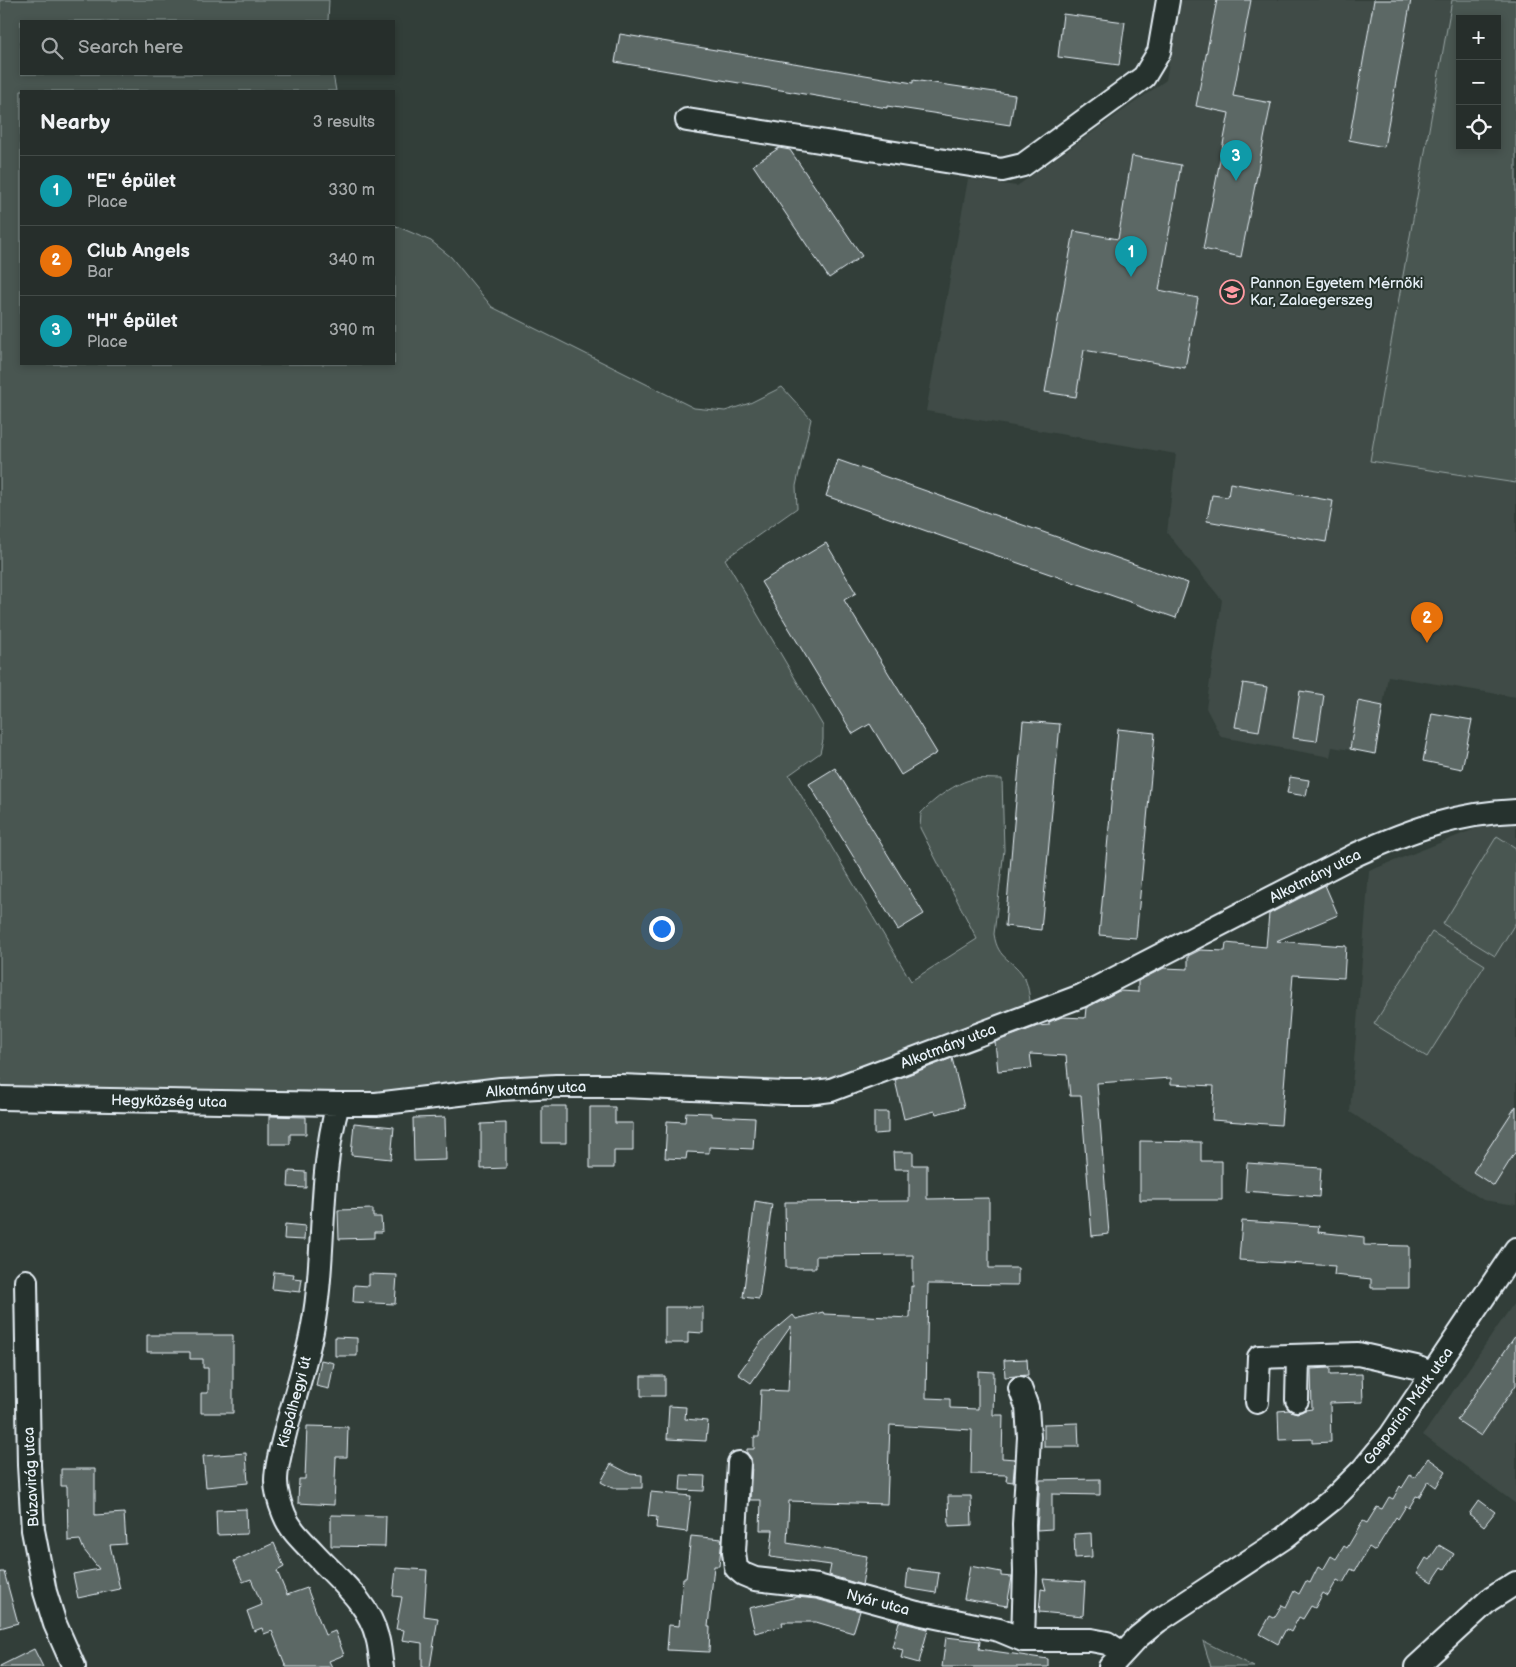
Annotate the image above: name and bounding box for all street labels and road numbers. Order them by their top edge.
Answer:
street label: Alkotmány utca [1266,845,1364,908]
street label: Alkotmány utca [898,1020,999,1073]
street label: Alkotmány utca [485,1077,587,1102]
street label: Hegyközség utca [111,1091,227,1112]
street label: Gasparich Márk utca [1359,1344,1457,1469]
street label: Kispálhegyi út [273,1354,316,1450]
street label: Búzavirág utca [19,1427,44,1527]
street label: Nyár utca [844,1585,912,1620]

